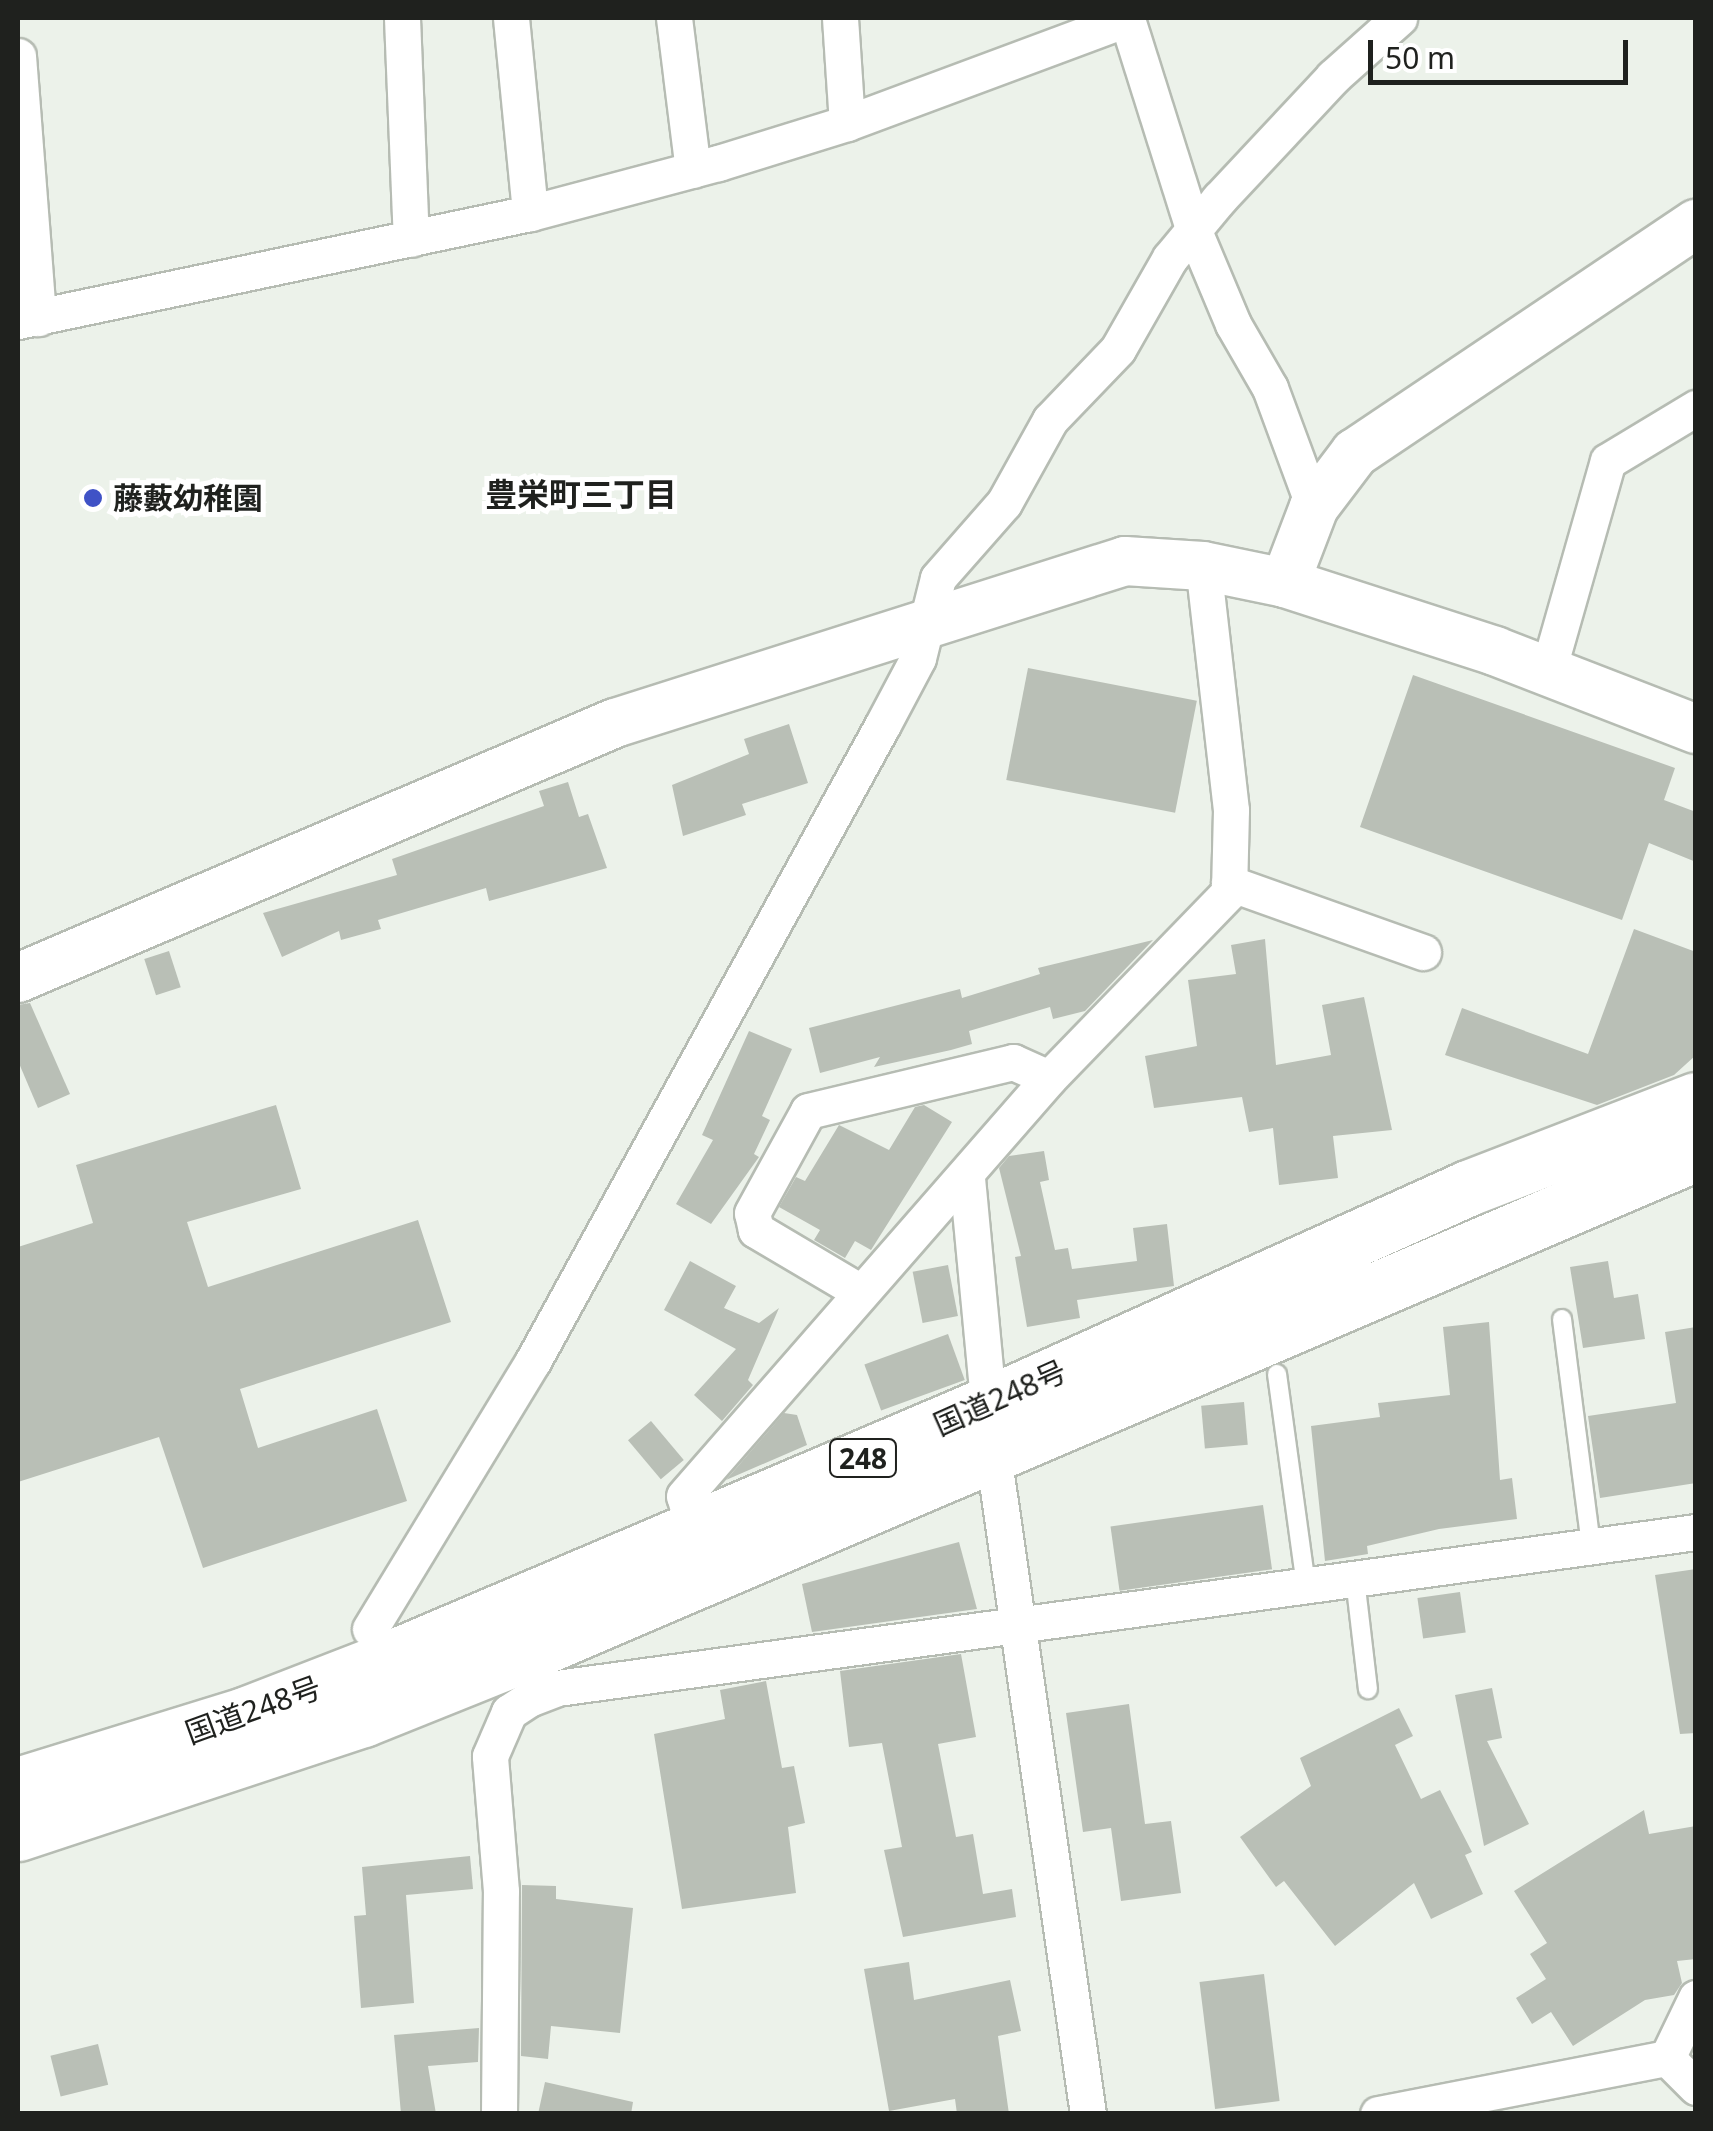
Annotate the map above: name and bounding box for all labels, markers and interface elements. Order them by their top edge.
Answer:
scale bar [1373,20,1633,82]
text: 50 m [1385,37,1455,78]
district label: 豊栄町三丁目 [485,475,677,513]
place label: 藤藪幼稚園 [113,480,263,516]
marker: 藤藪幼稚園 [82,487,104,509]
street label: 国道248号 [928,1353,1072,1443]
road number: 248 [828,1435,898,1481]
street label: 国道248号 [180,1669,326,1751]

